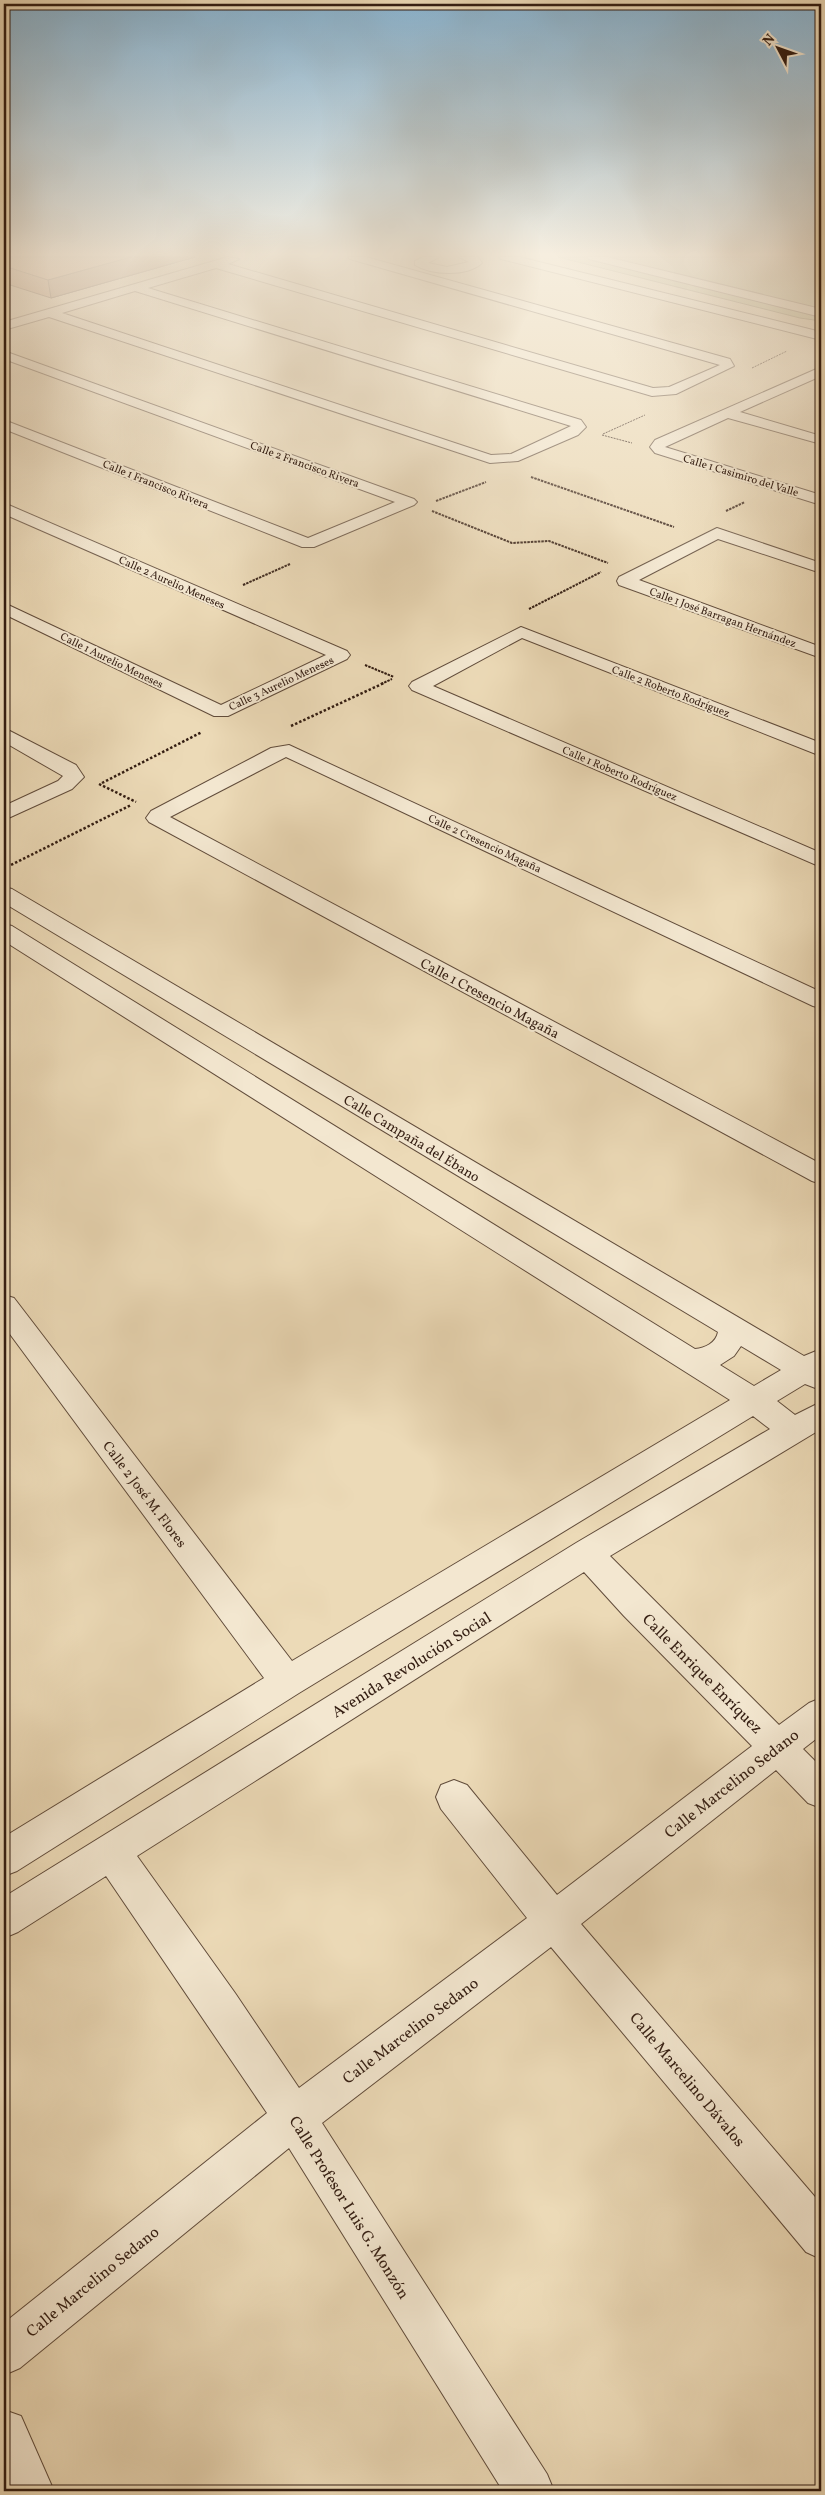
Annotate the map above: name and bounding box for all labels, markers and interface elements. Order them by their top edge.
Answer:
north arrow [752,22,802,72]
text: N [759,30,780,51]
street label: Calle 2 Francisco Rivera [248,439,362,492]
street label: Calle 1 Casimiro del Valle [681,452,800,501]
street label: Calle 1 Francisco Rivera [100,457,211,514]
street label: Calle 2 Aurelio Meneses [116,553,227,614]
street label: Calle 1 José Barragan Hernández [647,585,798,652]
street label: Calle 1 Aurelio Meneses [57,630,166,693]
street label: Calle 3 Aurelio Meneses [227,653,337,715]
street label: Calle 2 Roberto Rodríguez [609,663,732,722]
street label: Calle 1 Roberto Rodríguez [560,743,680,806]
street label: Calle 2 Cresencio Magaña [425,811,544,877]
street label: Calle 1 Cresencio Magaña [416,955,562,1044]
street label: Calle Campaña del Ébano [340,1091,483,1188]
street label: Calle 2 José M. Flores [97,1438,190,1552]
street label: Avenida Revolución Social [328,1607,496,1724]
street label: Calle Enrique Enríquez [637,1609,767,1739]
street label: Calle Marcelino Sedano [660,1725,804,1844]
street label: Calle Marcelino Sedano [339,1973,484,2090]
street label: Calle Marcelino Dávalos [624,2008,750,2152]
street label: Calle Profesor Luis G. Monzón [283,2112,414,2304]
street label: Calle Marcelino Sedano [22,2222,164,2343]

